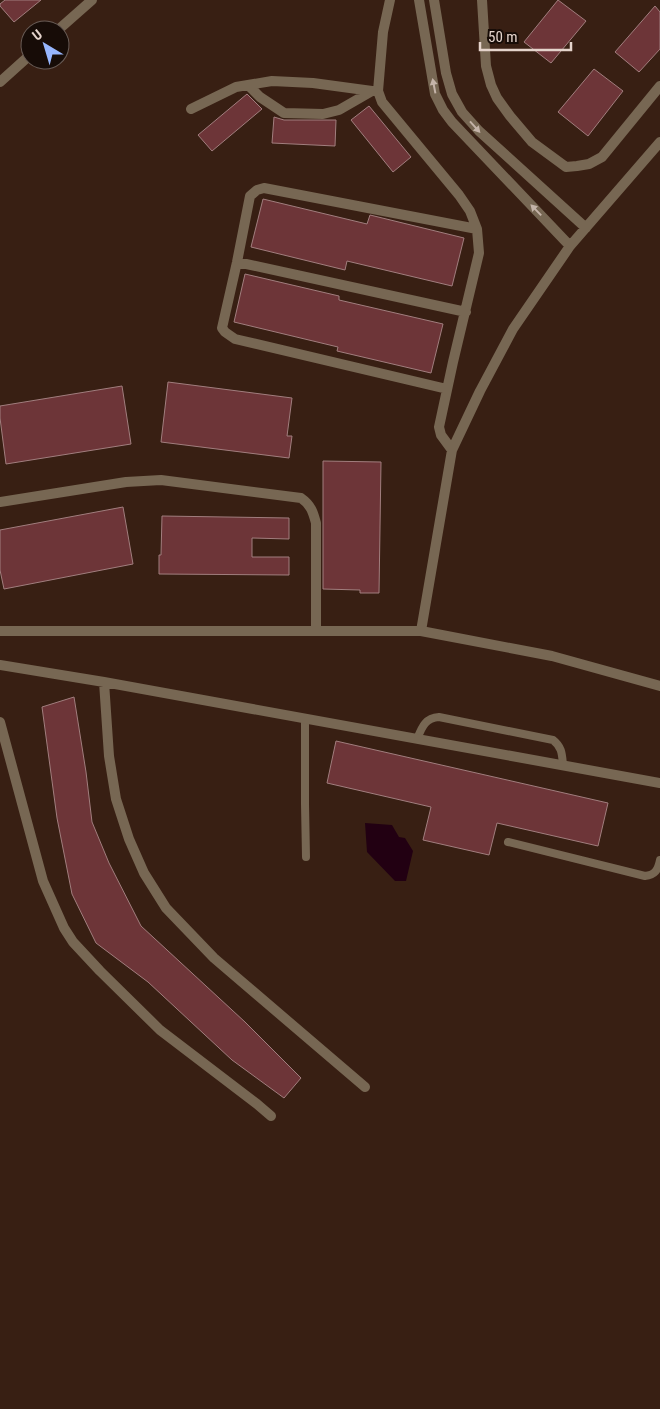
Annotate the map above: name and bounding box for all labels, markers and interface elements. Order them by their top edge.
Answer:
north arrow [20,20,70,70]
scale bar [480,20,571,52]
text: U [29,26,45,44]
text: 50 m [488,28,518,46]
one-way arrow [430,78,438,94]
one-way arrow [469,120,481,132]
one-way arrow [530,205,542,217]

